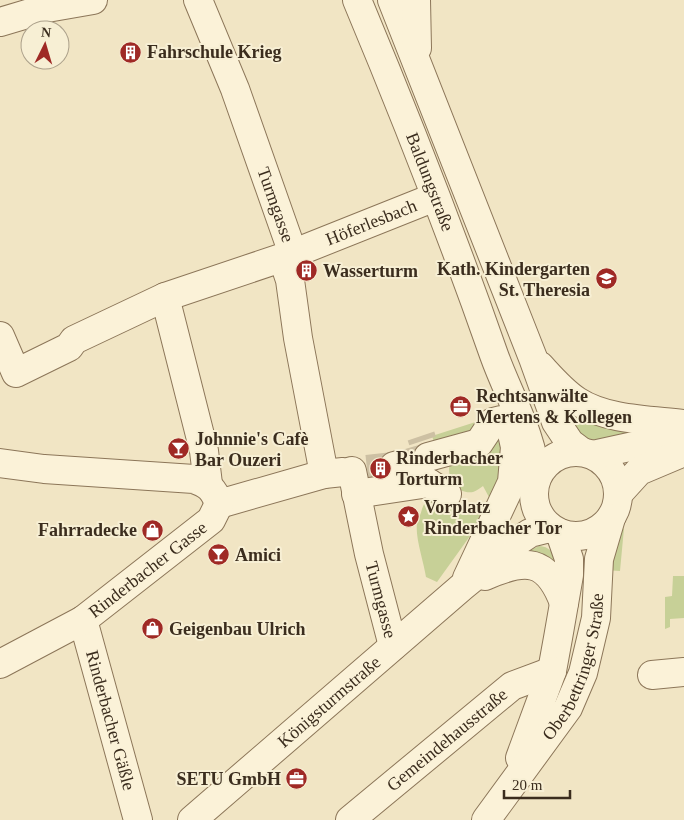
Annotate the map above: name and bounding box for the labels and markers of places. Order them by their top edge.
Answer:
building icon: Fahrschule Krieg [119,40,143,64]
place label: Fahrschule Krieg [147,42,281,62]
building icon: Wasserturm [295,259,319,283]
place label: Kath. Kindergarten St. Theresia [437,259,590,300]
place label: Wasserturm [323,261,418,281]
school or university icon: Kath. Kindergarten St. Theresia [594,267,618,291]
place label: Rechtsanwälte Mertens & Kollegen [476,386,632,427]
office icon: Rechtsanwälte Mertens & Kollegen [448,394,472,418]
place label: Johnnie's Cafè Bar Ouzeri [195,429,309,470]
bar icon: Johnnie's Cafè Bar Ouzeri [167,437,191,461]
place label: Rinderbacher Torturm [396,448,503,489]
building icon: Rinderbacher Torturm [368,456,392,480]
place label: Vorplatz Rinderbacher Tor [424,497,562,538]
place icon: Vorplatz Rinderbacher Tor [396,505,420,529]
shop icon: Fahrradecke [141,518,165,542]
place label: Fahrradecke [38,520,137,540]
bar icon: Amici [207,543,231,567]
place label: Amici [235,545,281,565]
shop icon: Geigenbau Ulrich [141,617,165,641]
place label: Geigenbau Ulrich [169,619,306,639]
office icon: SETU GmbH [285,767,309,791]
place label: SETU GmbH [176,769,281,789]

